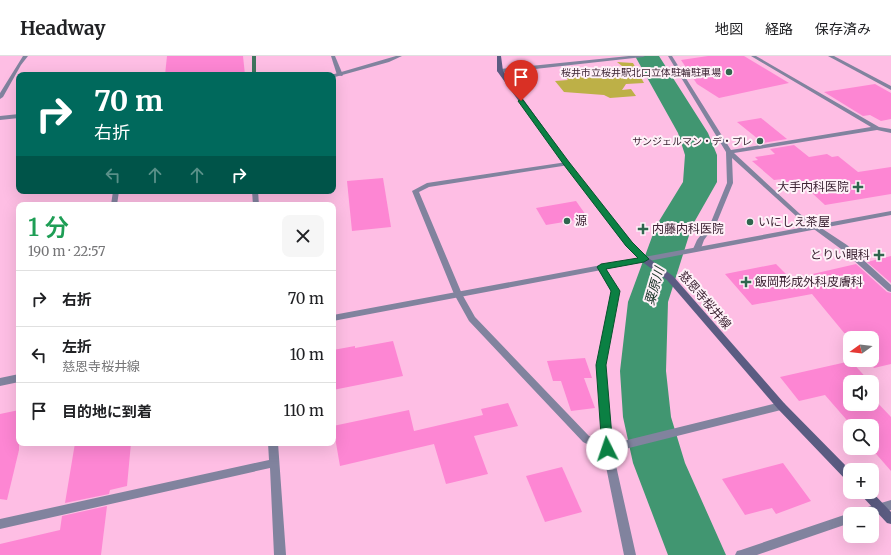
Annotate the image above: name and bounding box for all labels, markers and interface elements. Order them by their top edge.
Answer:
text: Headway [20,16,106,40]
text: 地図 [715,20,743,38]
text: 経路 [765,20,793,38]
text: 保存済み [815,20,871,38]
pin [504,60,538,101]
icon: arrive [510,66,532,88]
place label: 桜井市立桜井駅北口立体駐輪駐車場 [561,66,721,79]
marker: 桜井市立桜井駅北口立体駐輪駐車場 [724,67,734,77]
text: 70 m [94,83,163,119]
icon: right [28,88,80,140]
text: 右折 [94,121,130,144]
place label: サンジェルマン・デ・プレ [632,135,752,148]
marker: サンジェルマン・デ・プレ [755,136,765,146]
icon: left [102,164,124,186]
icon: ahead [144,164,166,186]
icon: ahead [186,164,208,186]
icon: right [228,164,250,186]
place label: 大手内科医院 [777,179,849,194]
marker: 大手内科医院 [852,181,864,193]
text: 1 分 [28,212,69,243]
place label: 源 [575,213,587,228]
place label: いにしえ茶屋 [758,214,830,229]
button: close [282,215,324,257]
marker: 源 [562,216,572,226]
marker: いにしえ茶屋 [745,217,755,227]
place label: 内藤内科医院 [652,221,724,236]
marker: 内藤内科医院 [637,223,649,235]
text: 190 m · 22:57 [28,243,105,260]
place label: とりい眼科 [810,247,870,262]
marker: とりい眼科 [873,249,885,261]
water label: 粟原川 [641,263,669,307]
street label: 慈恩寺桜井線 [676,268,735,332]
place label: 飯岡形成外科皮膚科 [755,274,863,289]
marker: 飯岡形成外科皮膚科 [740,276,752,288]
icon: right [28,288,50,310]
text: 70 m [288,289,324,308]
text: 右折 [62,290,92,309]
north arrow [843,331,879,367]
map controls [843,331,879,543]
text: 左折 [62,337,92,356]
icon: left [28,344,50,366]
text: 10 m [290,345,324,364]
text: 慈恩寺桜井線 [62,358,140,375]
button: sound [843,375,879,411]
icon: arrive [28,400,50,422]
text: 110 m [283,401,324,420]
text: 目的地に到着 [62,402,152,421]
button: search [843,419,879,455]
position arrow [586,428,628,470]
button: + [843,463,879,499]
button: − [843,507,879,543]

